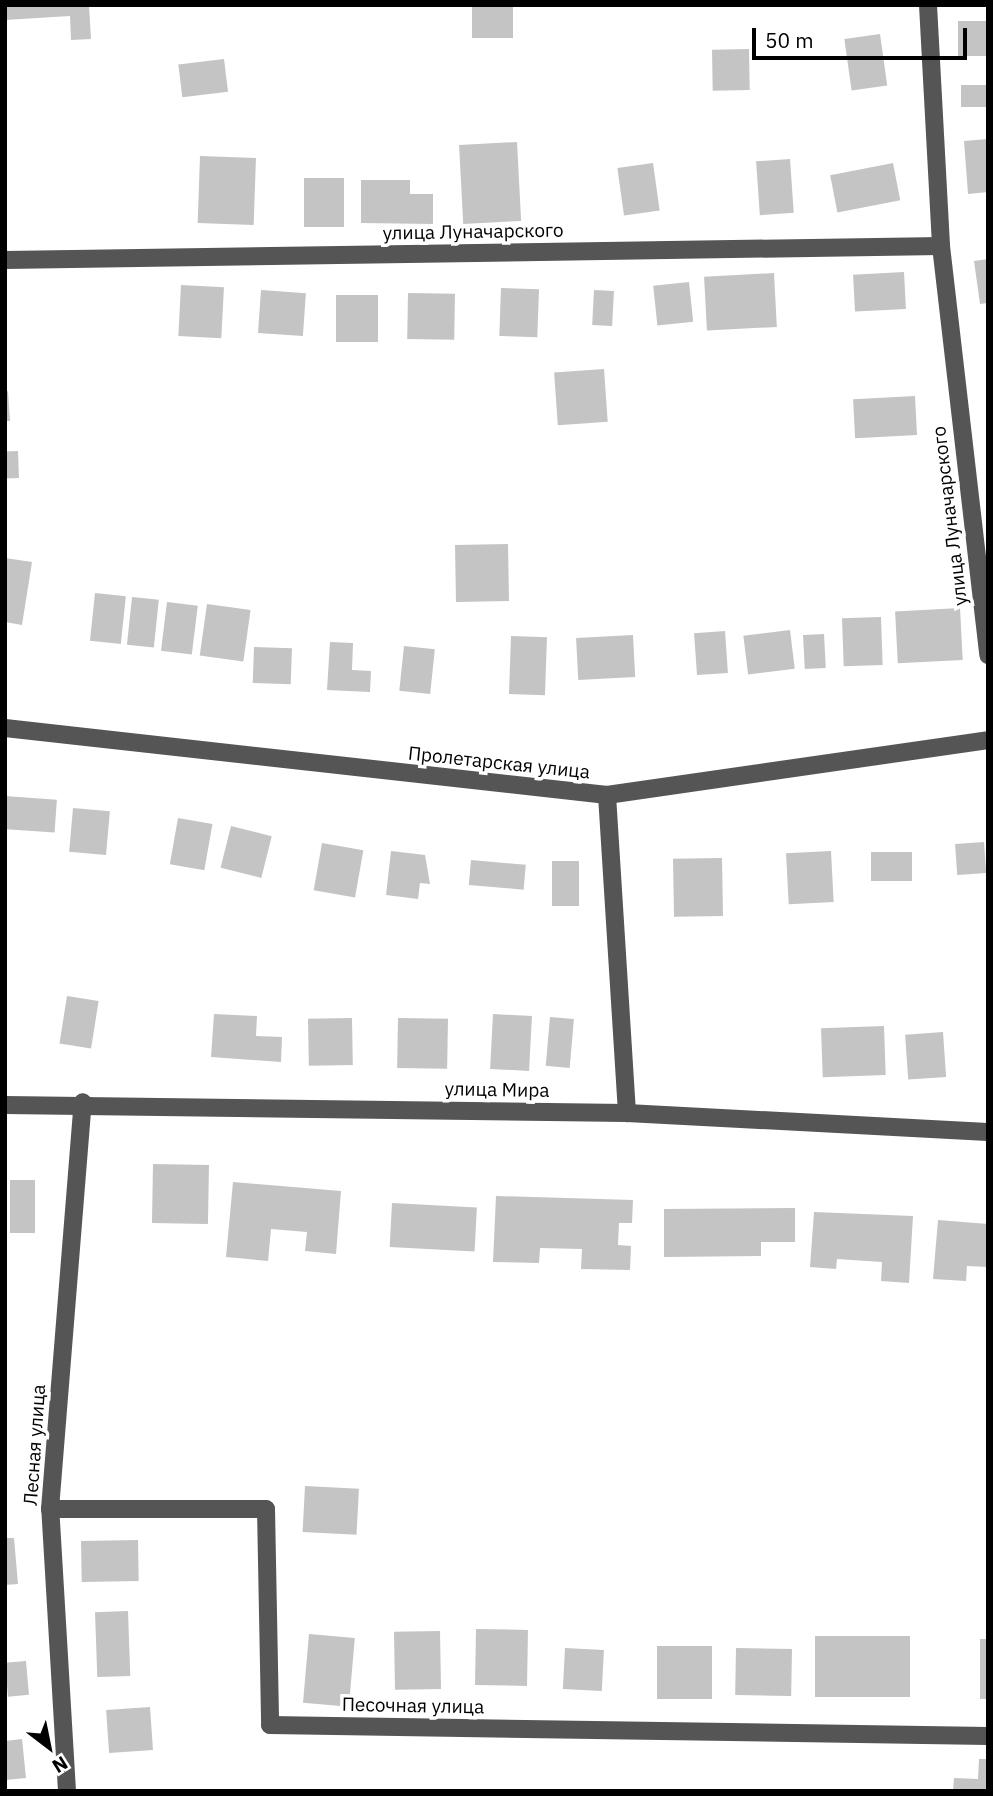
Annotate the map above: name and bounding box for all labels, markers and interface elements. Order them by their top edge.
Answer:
scale bar [755,14,970,58]
text: 50 m [765,26,814,54]
street label: улица Луначарского [382,219,564,245]
street label: улица Луначарского [928,425,972,607]
street label: Пролетарская улица [407,742,591,784]
street label: улица Мира [444,1078,550,1102]
street label: Лесная улица [19,1384,51,1506]
street label: Песочная улица [342,1693,484,1719]
north arrow [14,1712,84,1782]
text: N [48,1751,72,1779]

